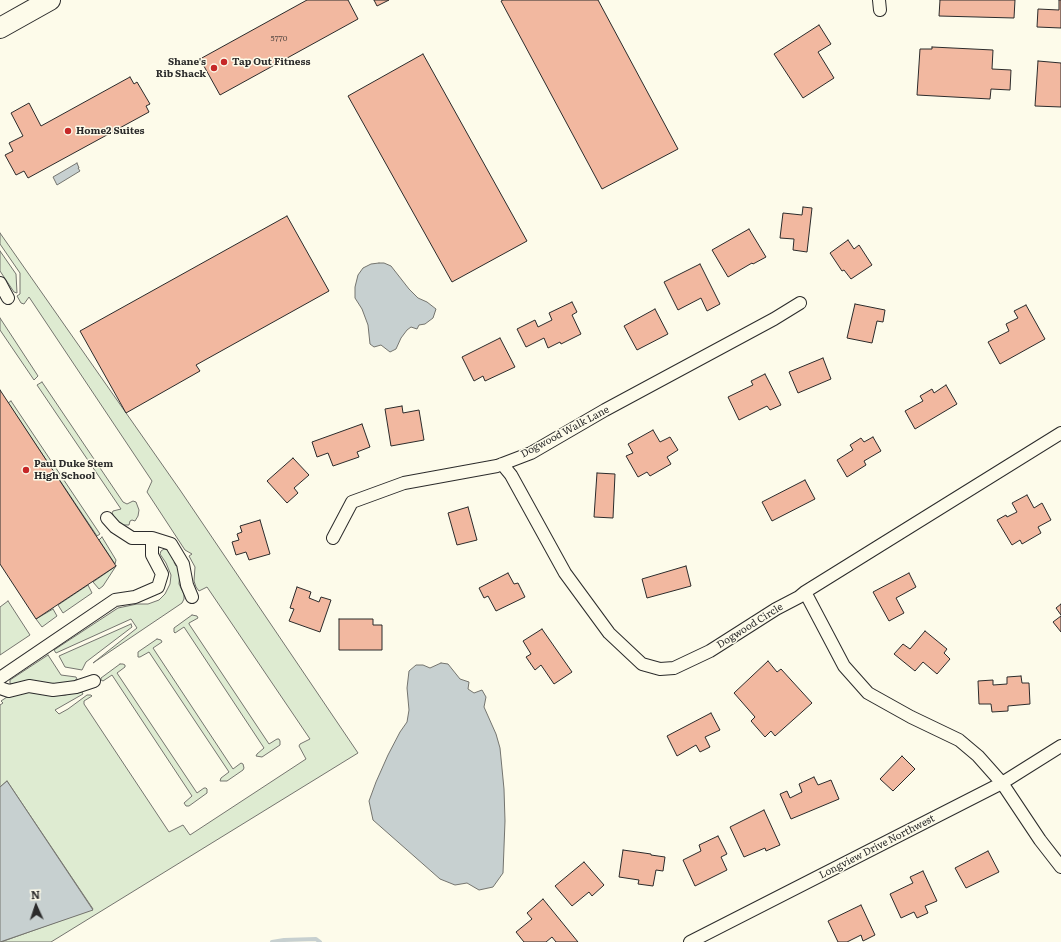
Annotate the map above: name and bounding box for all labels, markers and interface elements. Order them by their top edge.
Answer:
house number: 5770 [271,34,287,44]
place label: Shane's Rib Shack [156,56,206,80]
place label: Tap Out Fitness [232,56,310,68]
marker: Tap Out Fitness [219,57,229,67]
marker: Shane's Rib Shack [209,63,219,73]
place label: Home2 Suites [76,125,145,137]
marker: Home2 Suites [63,126,73,136]
street label: Dogwood Walk Lane [519,404,611,460]
place label: Paul Duke Stem High School [34,458,113,482]
marker: Paul Duke Stem High School [21,465,31,475]
street label: Dogwood Circle [715,601,785,651]
street label: Longview Drive Northwest [817,813,937,881]
north arrow [16,886,56,926]
text: N [30,886,40,902]

